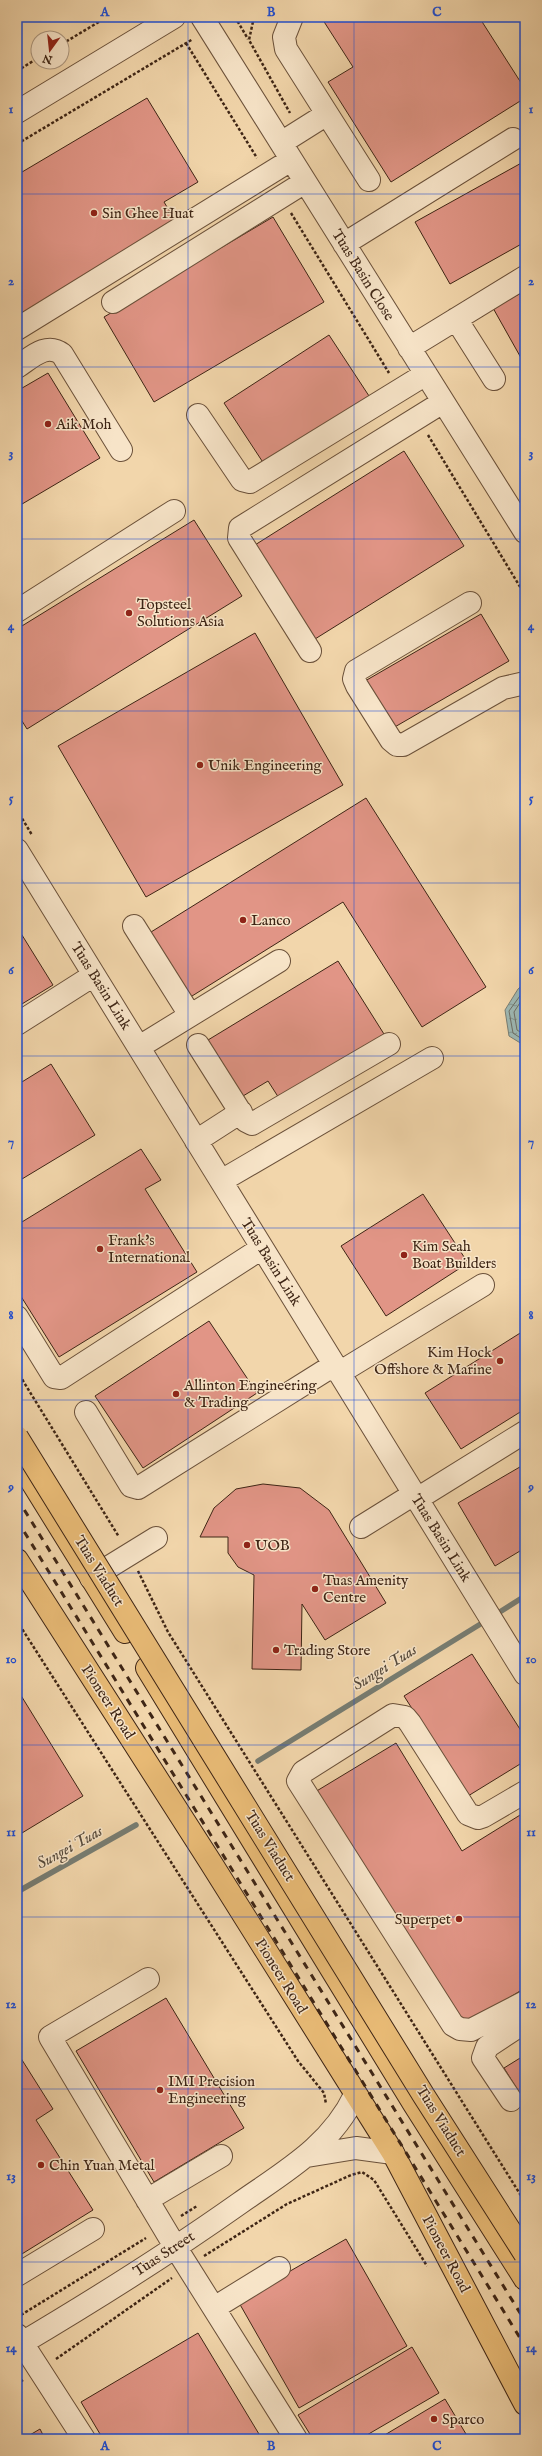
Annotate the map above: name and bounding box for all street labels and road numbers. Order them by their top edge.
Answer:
street label: Tuas Basin Close [327,226,399,324]
street label: Tuas Basin Link [66,939,136,1034]
street label: Tuas Basin Link [236,1215,306,1310]
street label: Tuas Basin Link [406,1491,476,1586]
street label: Tuas Viaduct [70,1532,128,1610]
street label: Pioneer Road [77,1661,140,1744]
street label: Tuas Viaduct [241,1807,299,1885]
street label: Pioneer Road [250,1935,312,2018]
street label: Tuas Viaduct [412,2082,470,2160]
street label: Pioneer Road [418,2212,475,2297]
street label: Tuas Street [130,2227,198,2281]

